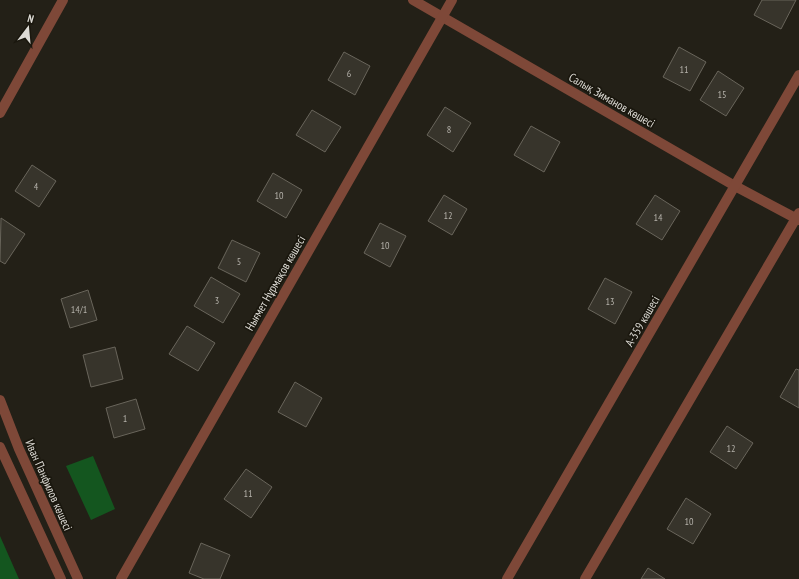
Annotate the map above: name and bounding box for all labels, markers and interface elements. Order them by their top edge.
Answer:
north arrow [8,8,48,48]
text: N [26,11,36,26]
house number: 11 [680,63,689,76]
house number: 6 [347,67,352,80]
street label: Салық Зиманов көшесі [566,69,658,131]
house number: 15 [718,88,727,101]
house number: 8 [447,123,451,136]
house number: 4 [34,180,39,193]
house number: 10 [275,189,284,202]
house number: 12 [444,209,453,222]
house number: 14 [654,211,663,224]
street label: Нығмет Нұрмақов көшесі [242,233,308,333]
house number: 10 [381,239,390,252]
house number: 5 [237,255,241,268]
street label: А-359 көшесі [621,293,663,349]
house number: 3 [215,294,219,307]
house number: 13 [606,295,615,308]
house number: 14/1 [71,303,87,316]
house number: 1 [123,412,127,425]
street label: Иван Панфилов көшесі [22,437,76,533]
house number: 12 [727,442,736,455]
house number: 11 [244,487,253,500]
house number: 10 [685,515,694,528]

